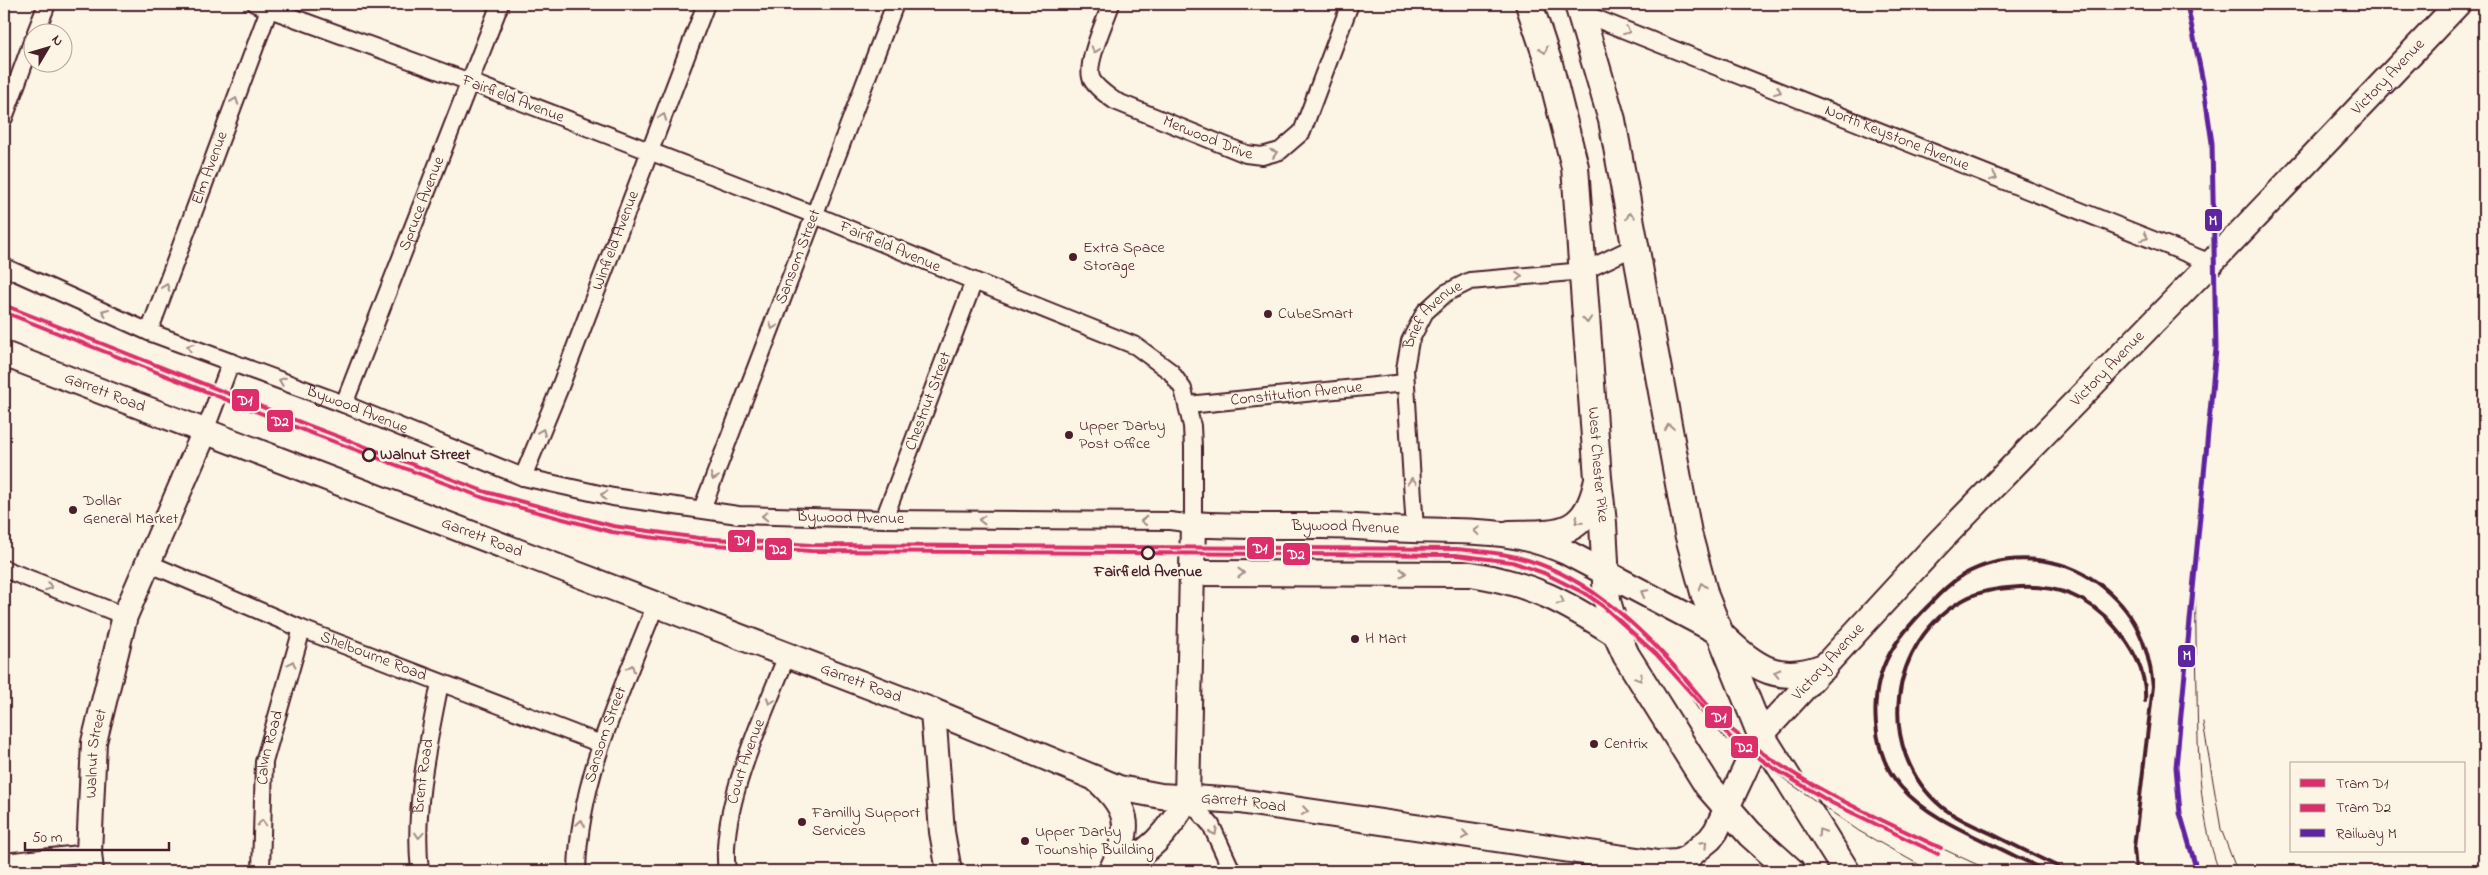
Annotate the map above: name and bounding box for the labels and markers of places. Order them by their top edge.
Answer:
place label: Extra Space Storage [1083,236,1166,278]
marker: Extra Space Storage [1067,251,1079,263]
place label: CubeSmart [1278,302,1354,326]
marker: CubeSmart [1262,308,1274,320]
place label: Upper Darby Post Office [1079,414,1165,456]
marker: Upper Darby Post Office [1063,429,1075,441]
place label: Walnut Street [380,443,471,467]
marker: Walnut Street [362,448,376,462]
place label: Dollar General Market [82,489,179,531]
marker: Dollar General Market [67,504,79,516]
marker: Fairfield Avenue [1141,546,1155,560]
place label: Fairfield Avenue [1093,560,1203,584]
place label: H Mart [1365,627,1408,651]
marker: H Mart [1349,633,1361,645]
place label: Centrix [1604,732,1648,756]
marker: Centrix [1588,738,1600,750]
place label: Familly Support Services [811,801,921,843]
marker: Familly Support Services [796,816,808,828]
place label: Upper Darby Township Building [1035,820,1154,862]
marker: Upper Darby Township Building [1019,835,1031,847]

